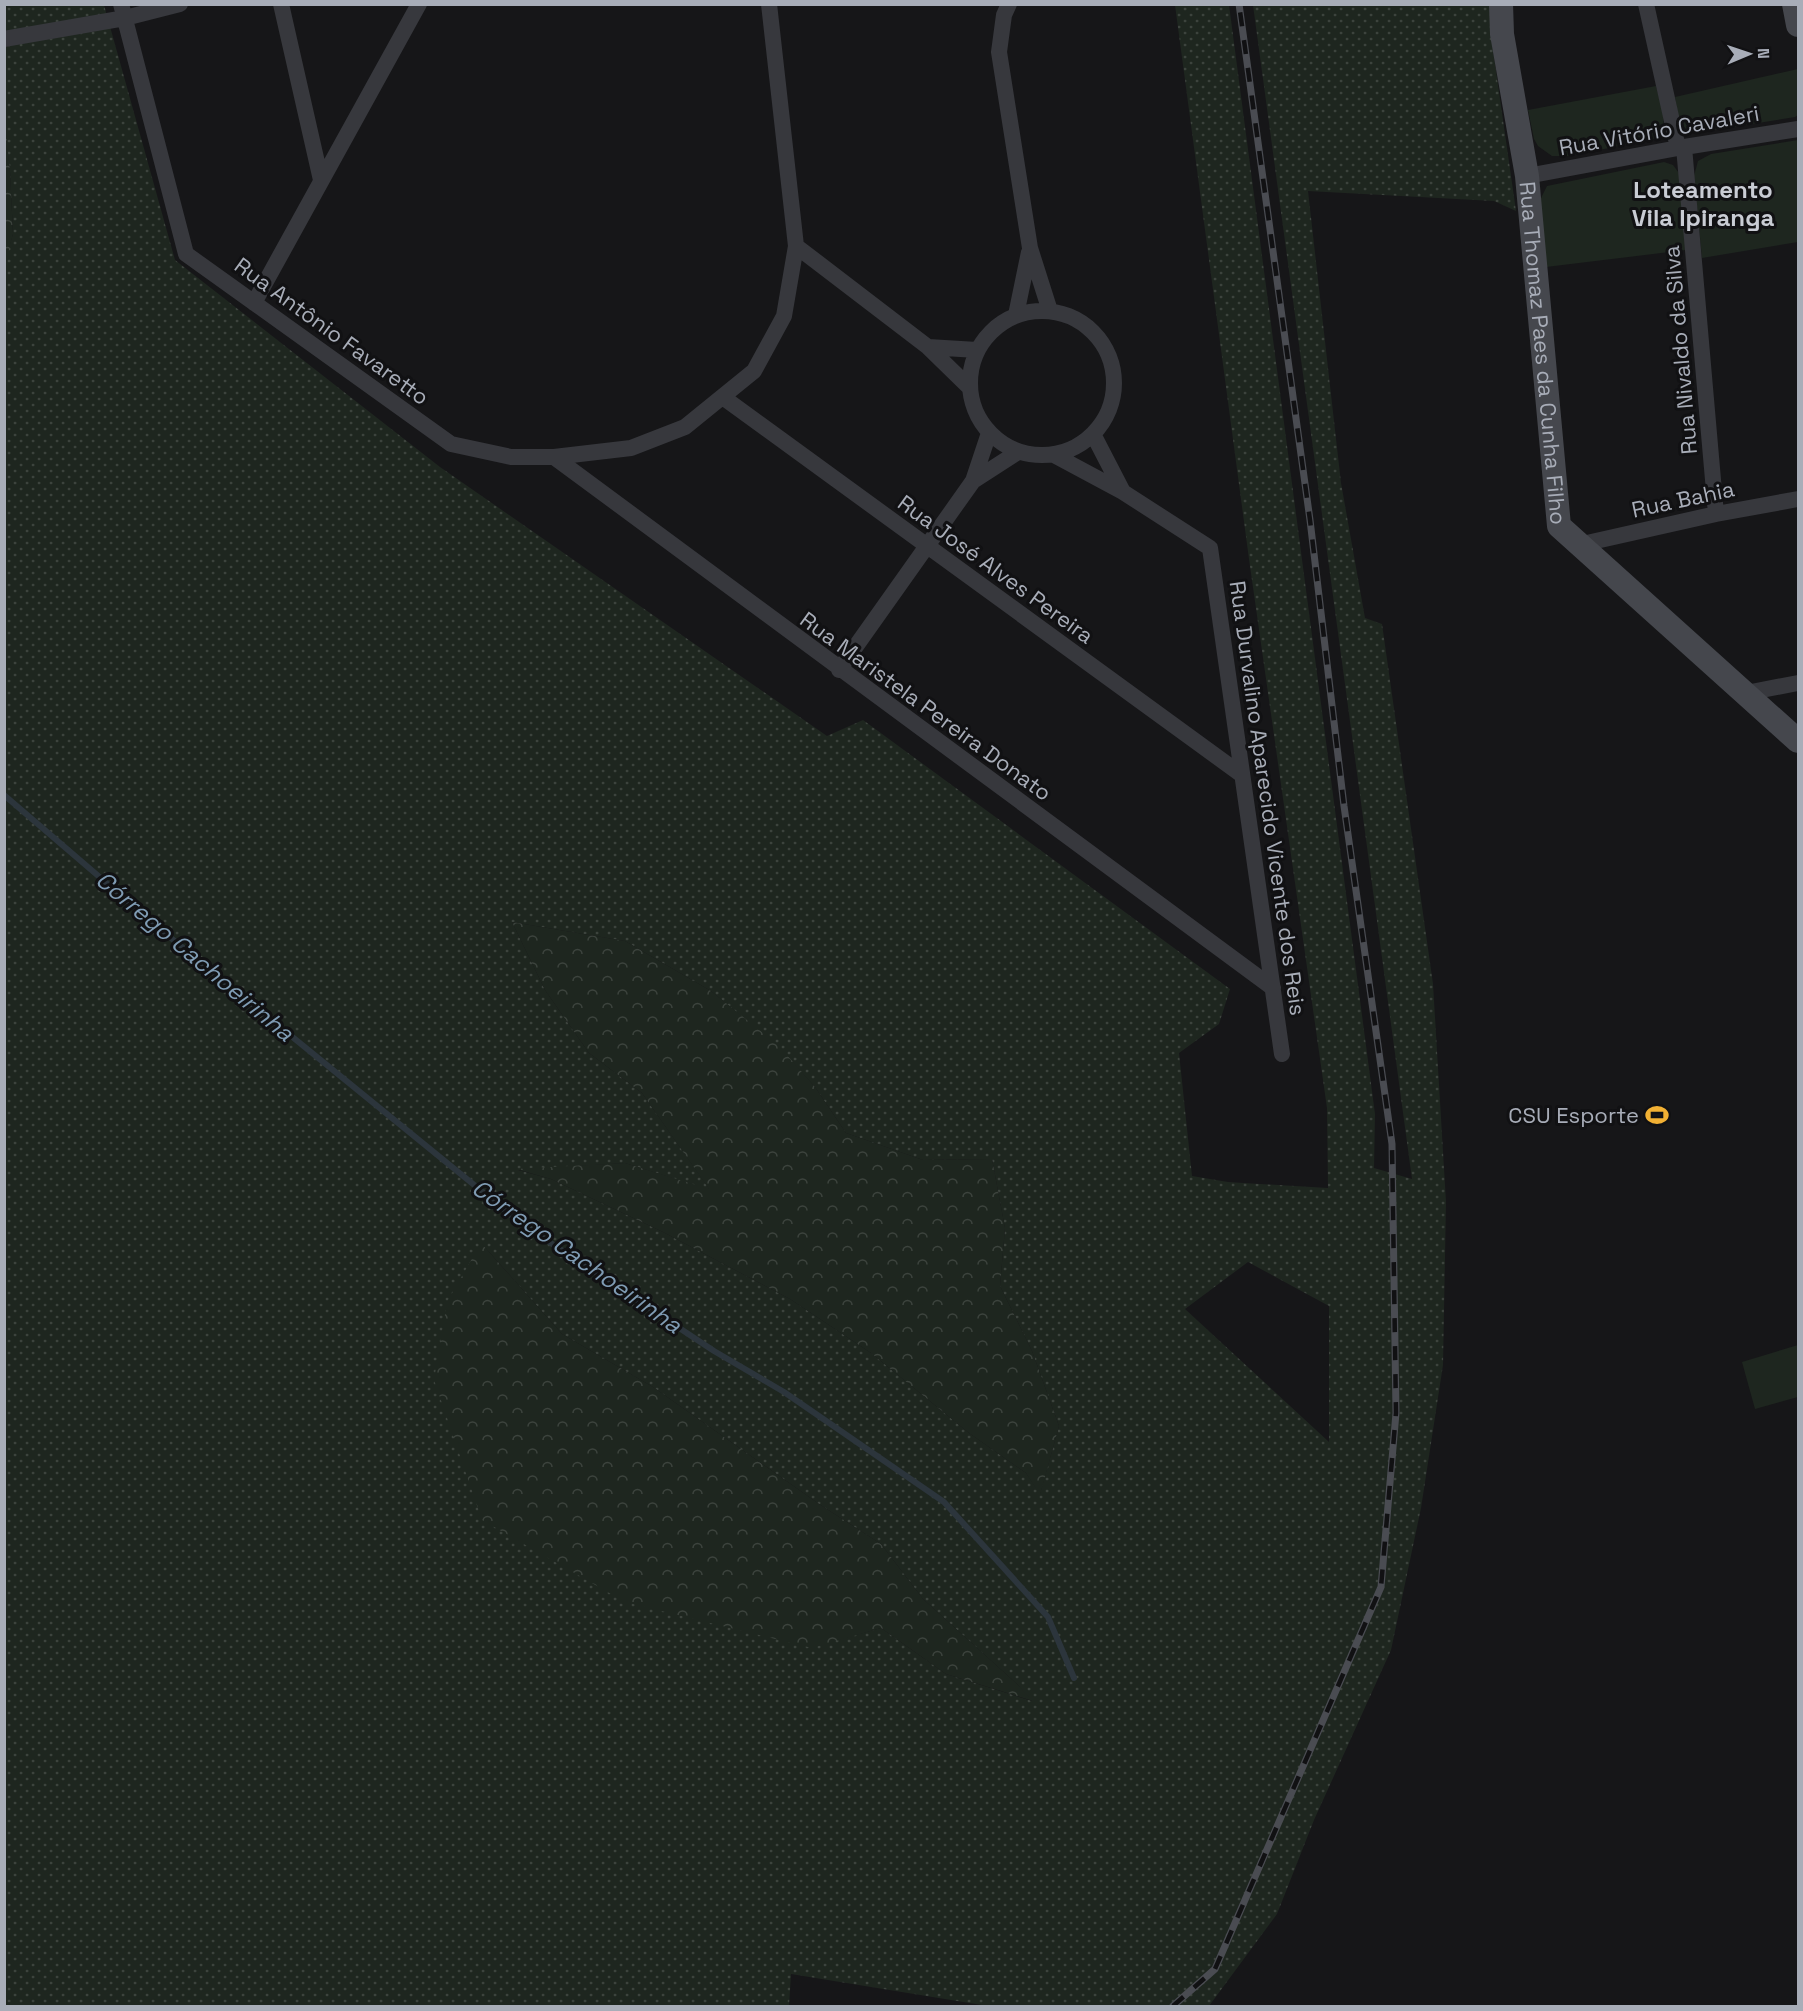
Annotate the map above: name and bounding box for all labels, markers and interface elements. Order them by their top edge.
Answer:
north arrow [1719,24,1779,84]
text: N [1753,48,1774,59]
street label: Rua Vitório Cavaleri [1557,99,1761,161]
district label: Loteamento Vila Ipiranga [1632,174,1774,233]
street label: Rua Thomaz Paes da Cunha Filho [1514,180,1573,526]
street label: Rua Nivaldo da Silva [1657,244,1703,456]
street label: Rua Antônio Favaretto [229,251,435,411]
street label: Rua Bahia [1629,474,1737,524]
street label: Rua José Alves Pereira [893,488,1100,650]
street label: Rua Durvalino Aparecido Vicente dos Reis [1224,579,1312,1017]
street label: Rua Maristela Pereira Donato [795,605,1057,807]
water label: Córrego Cachoeirinha [89,864,301,1048]
place label: CSU Esporte [1508,1101,1639,1129]
sports icon: CSU Esporte [1644,1102,1670,1128]
water label: Córrego Cachoeirinha [466,1172,688,1340]

